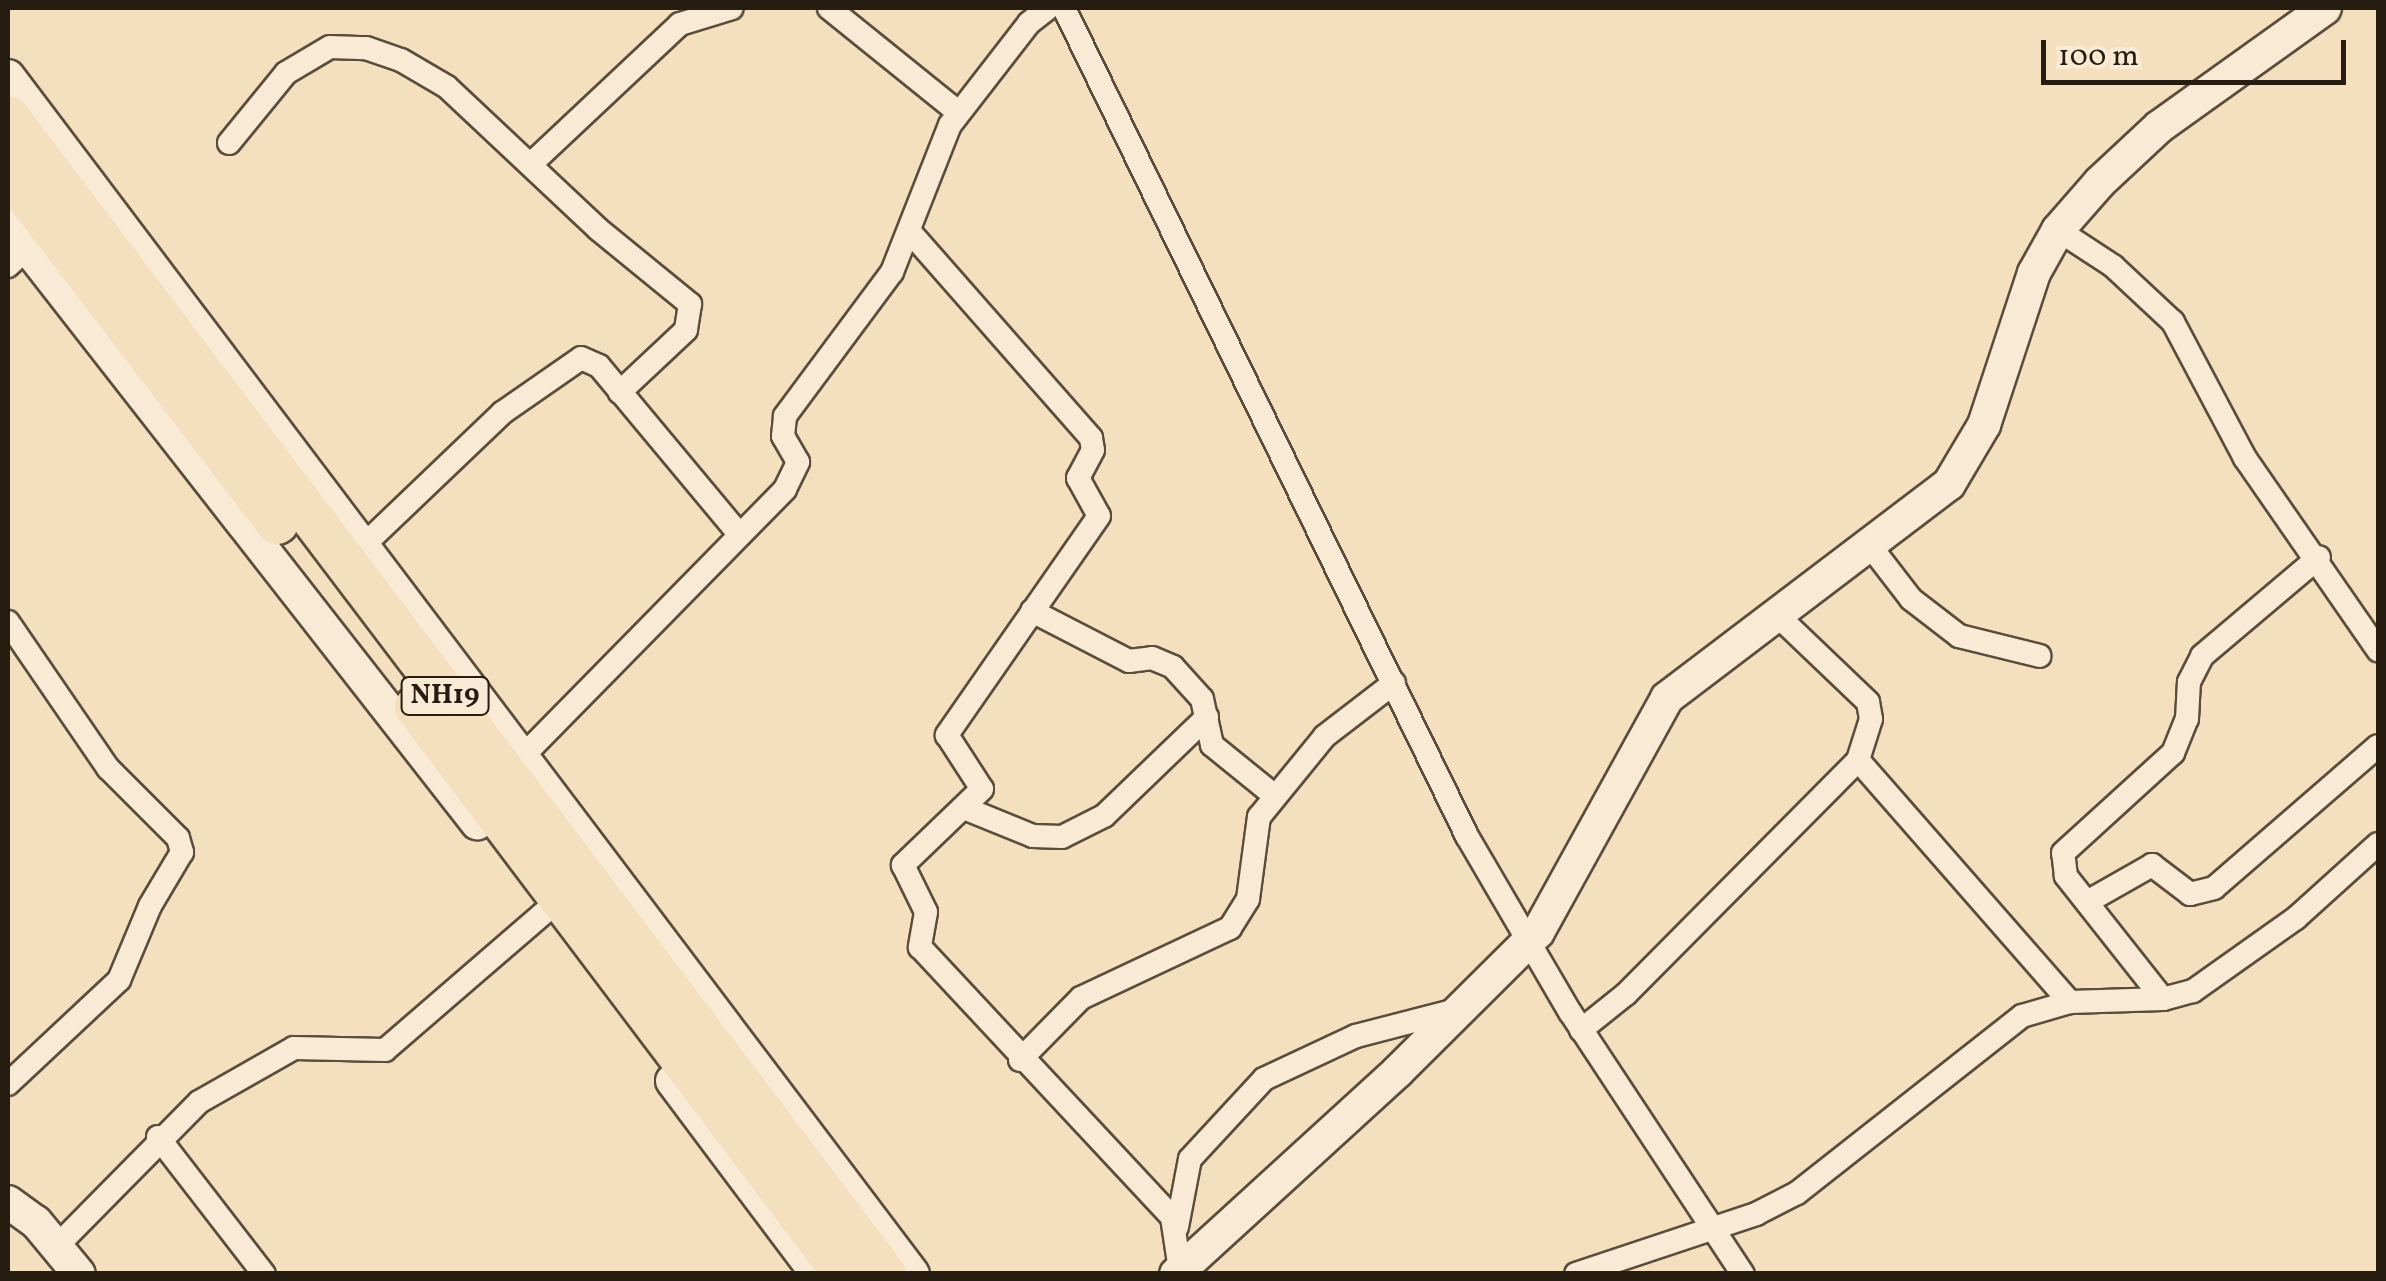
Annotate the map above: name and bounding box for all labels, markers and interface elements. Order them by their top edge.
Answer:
scale bar [2046,20,2351,82]
text: 100 m [2058,36,2139,78]
road number: NH19 [400,673,490,719]

